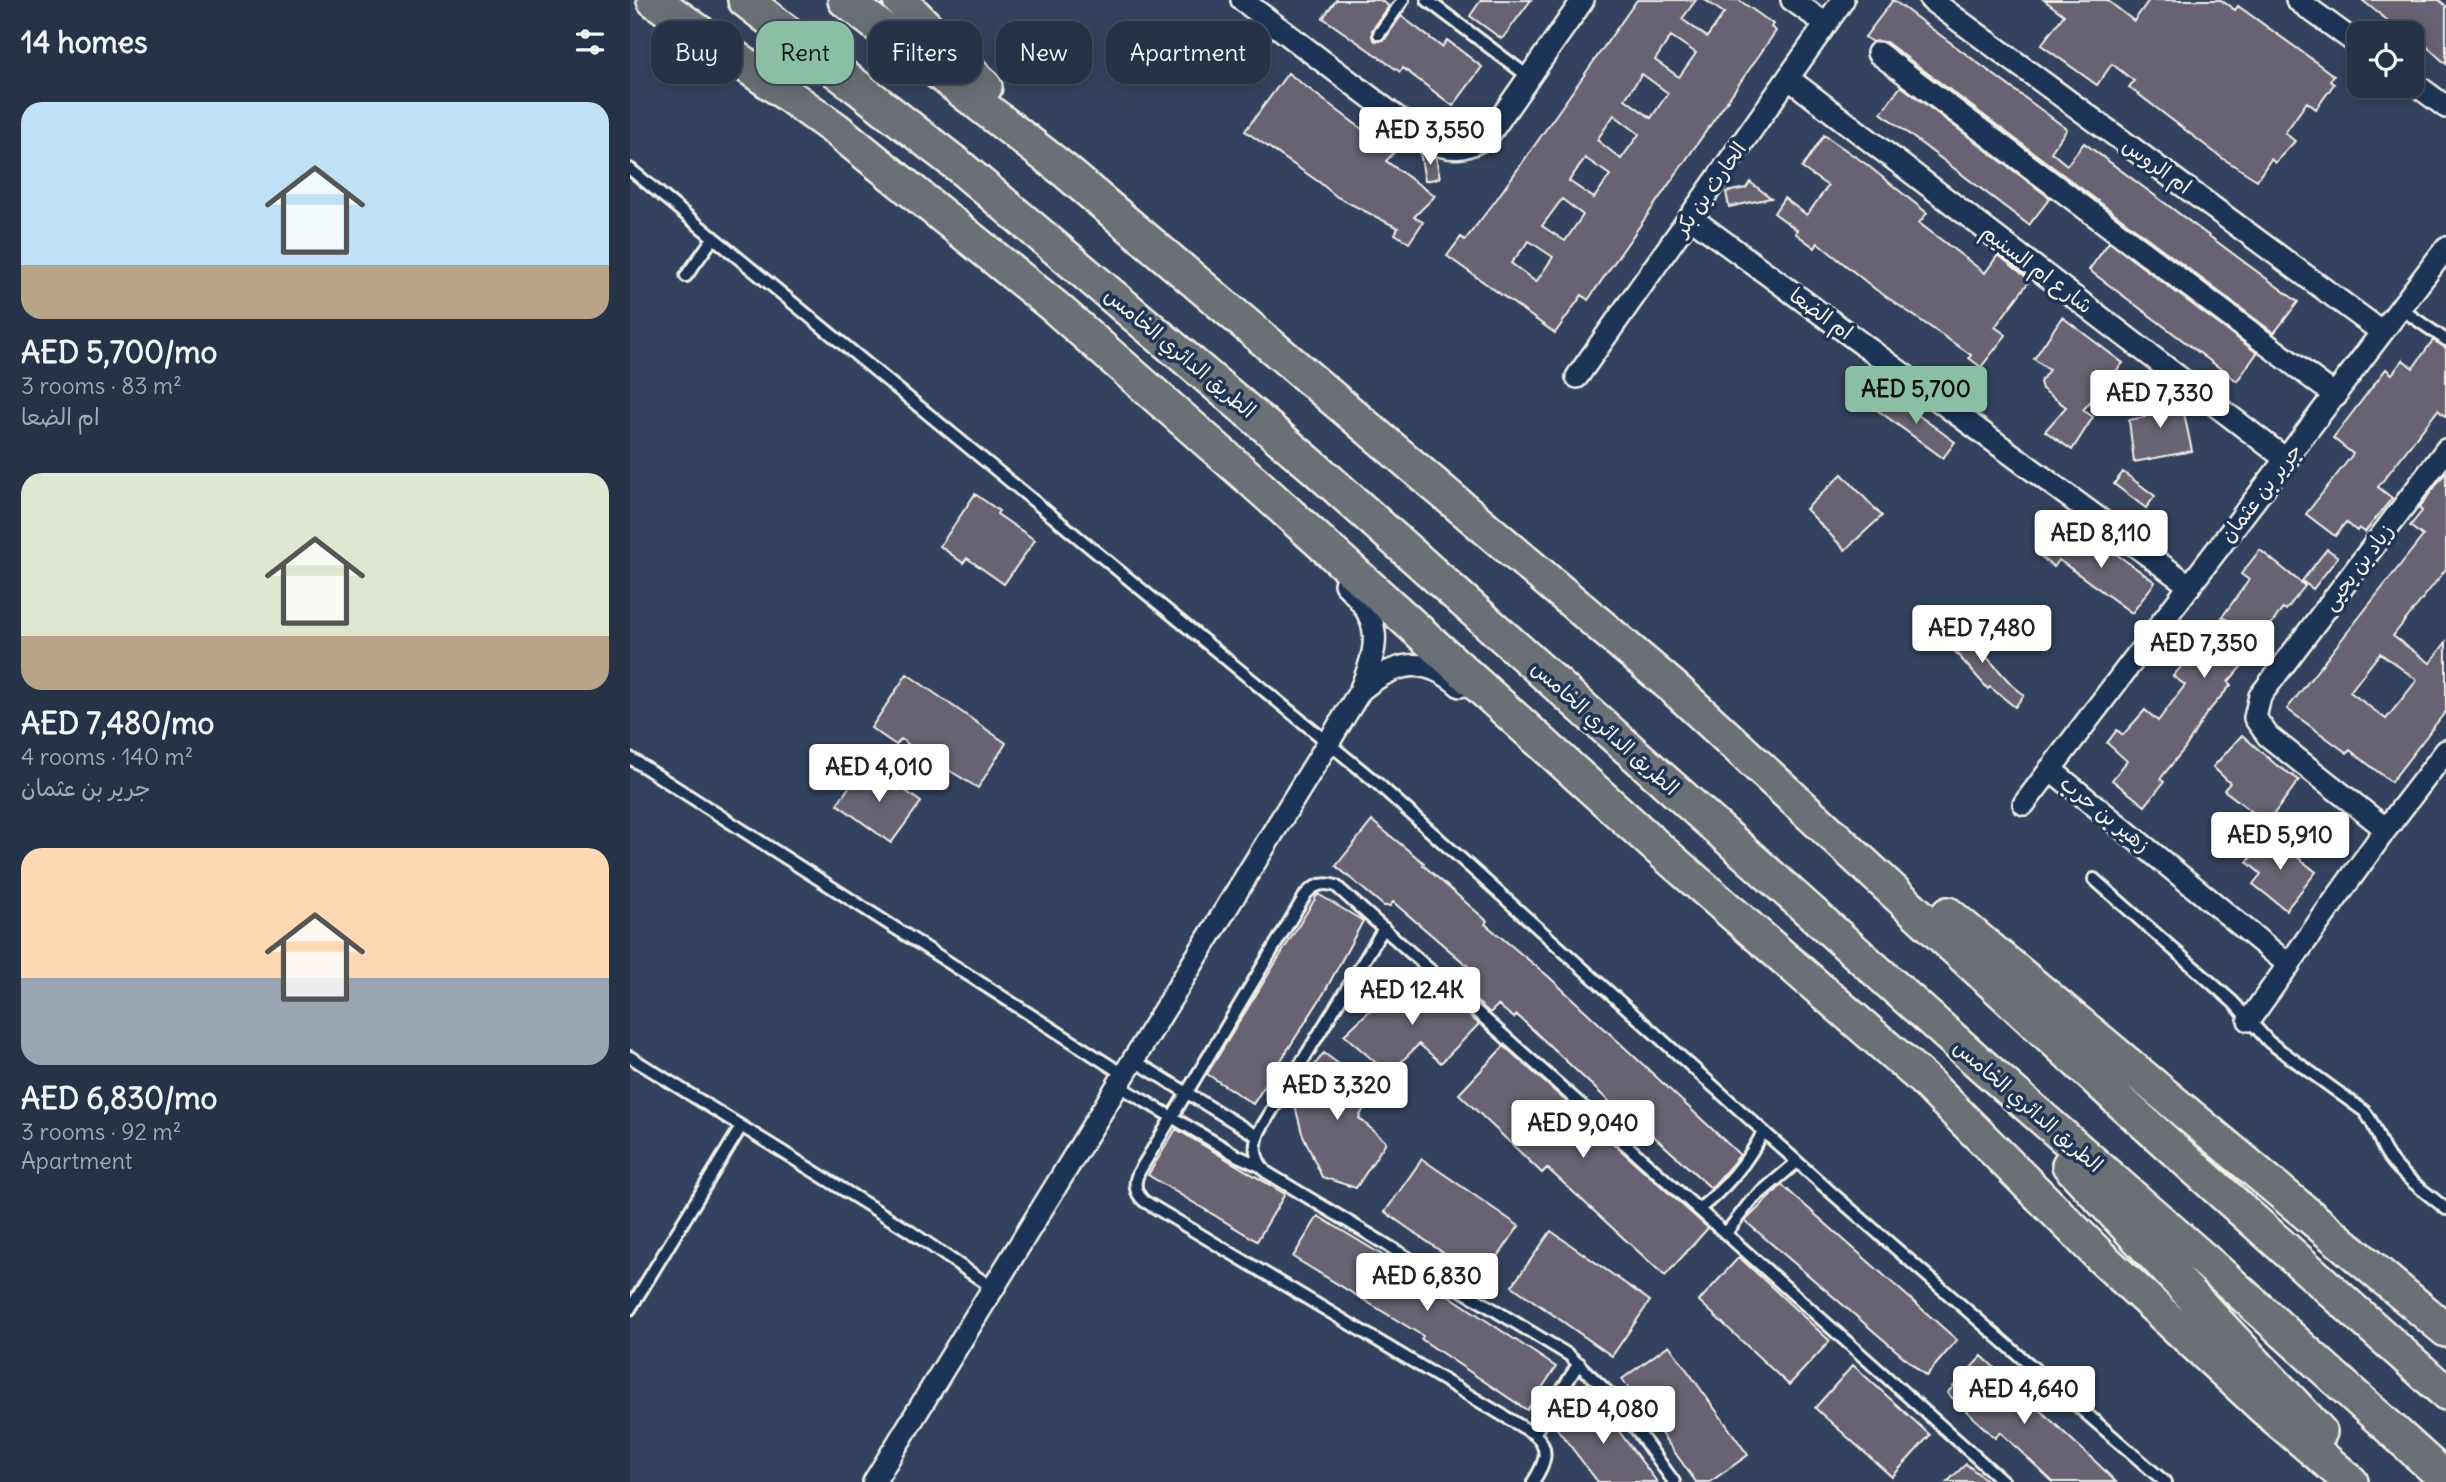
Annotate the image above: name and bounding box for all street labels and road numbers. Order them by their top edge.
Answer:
street label: ام الروس [2116,132,2197,202]
street label: الحارث بن بكر [1666,136,1752,243]
street label: شارع ام السنيم [1974,218,2098,322]
street label: الطريق الدائري الخامس [1098,281,1261,425]
street label: ام الضعا [1783,282,1858,348]
street label: جرير بن عثمان [2214,438,2308,548]
street label: زياد بن يحيى [2316,518,2400,616]
street label: الطريق الدائري الخامس [1525,654,1685,802]
street label: زهير بن حرب [2055,769,2156,858]
street label: الطريق الدائري الخامس [1947,1033,2109,1179]

